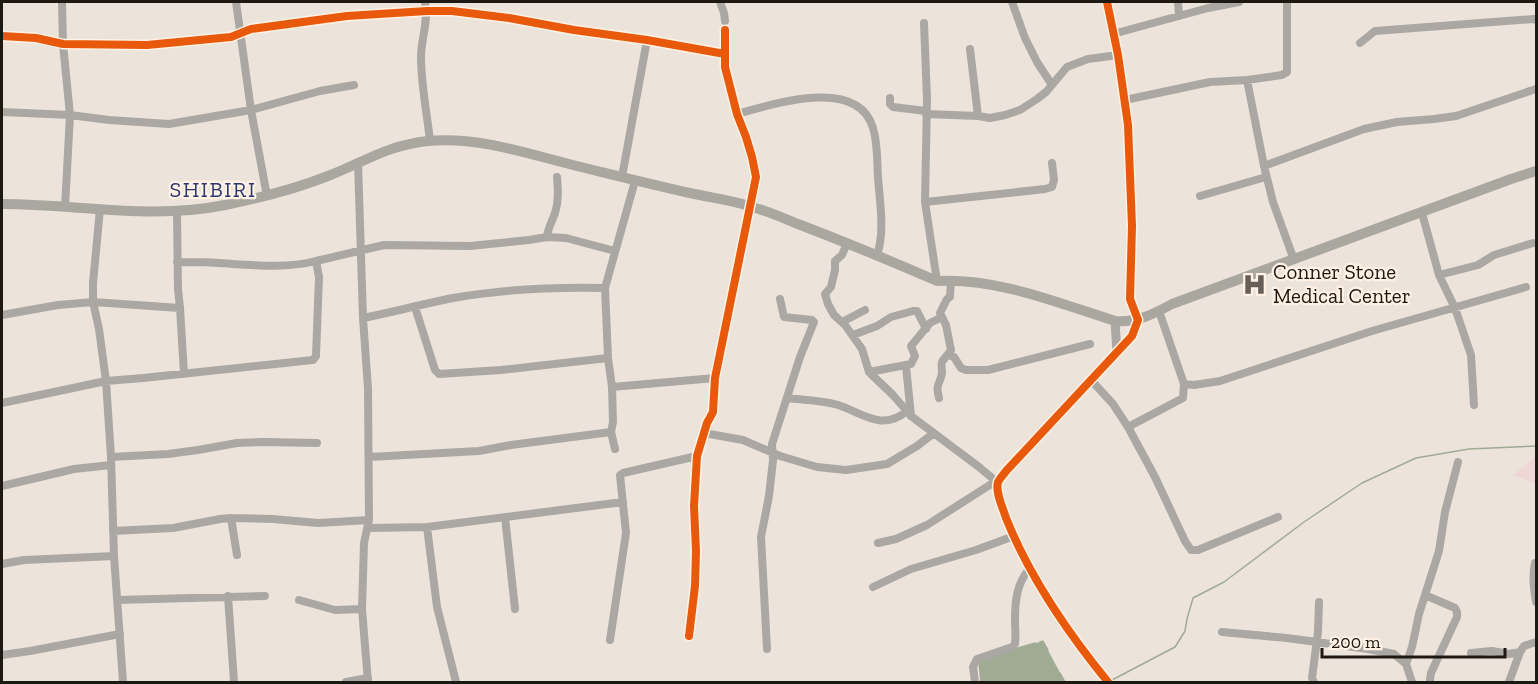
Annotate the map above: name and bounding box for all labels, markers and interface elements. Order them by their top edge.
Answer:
district label: SHIBIRI [170,176,256,203]
place label: Conner Stone Medical Center [1273,259,1410,308]
hospital icon: Conner Stone Medical Center [1242,271,1268,297]
scale bar [1322,621,1505,659]
text: 200 m [1331,631,1381,653]

